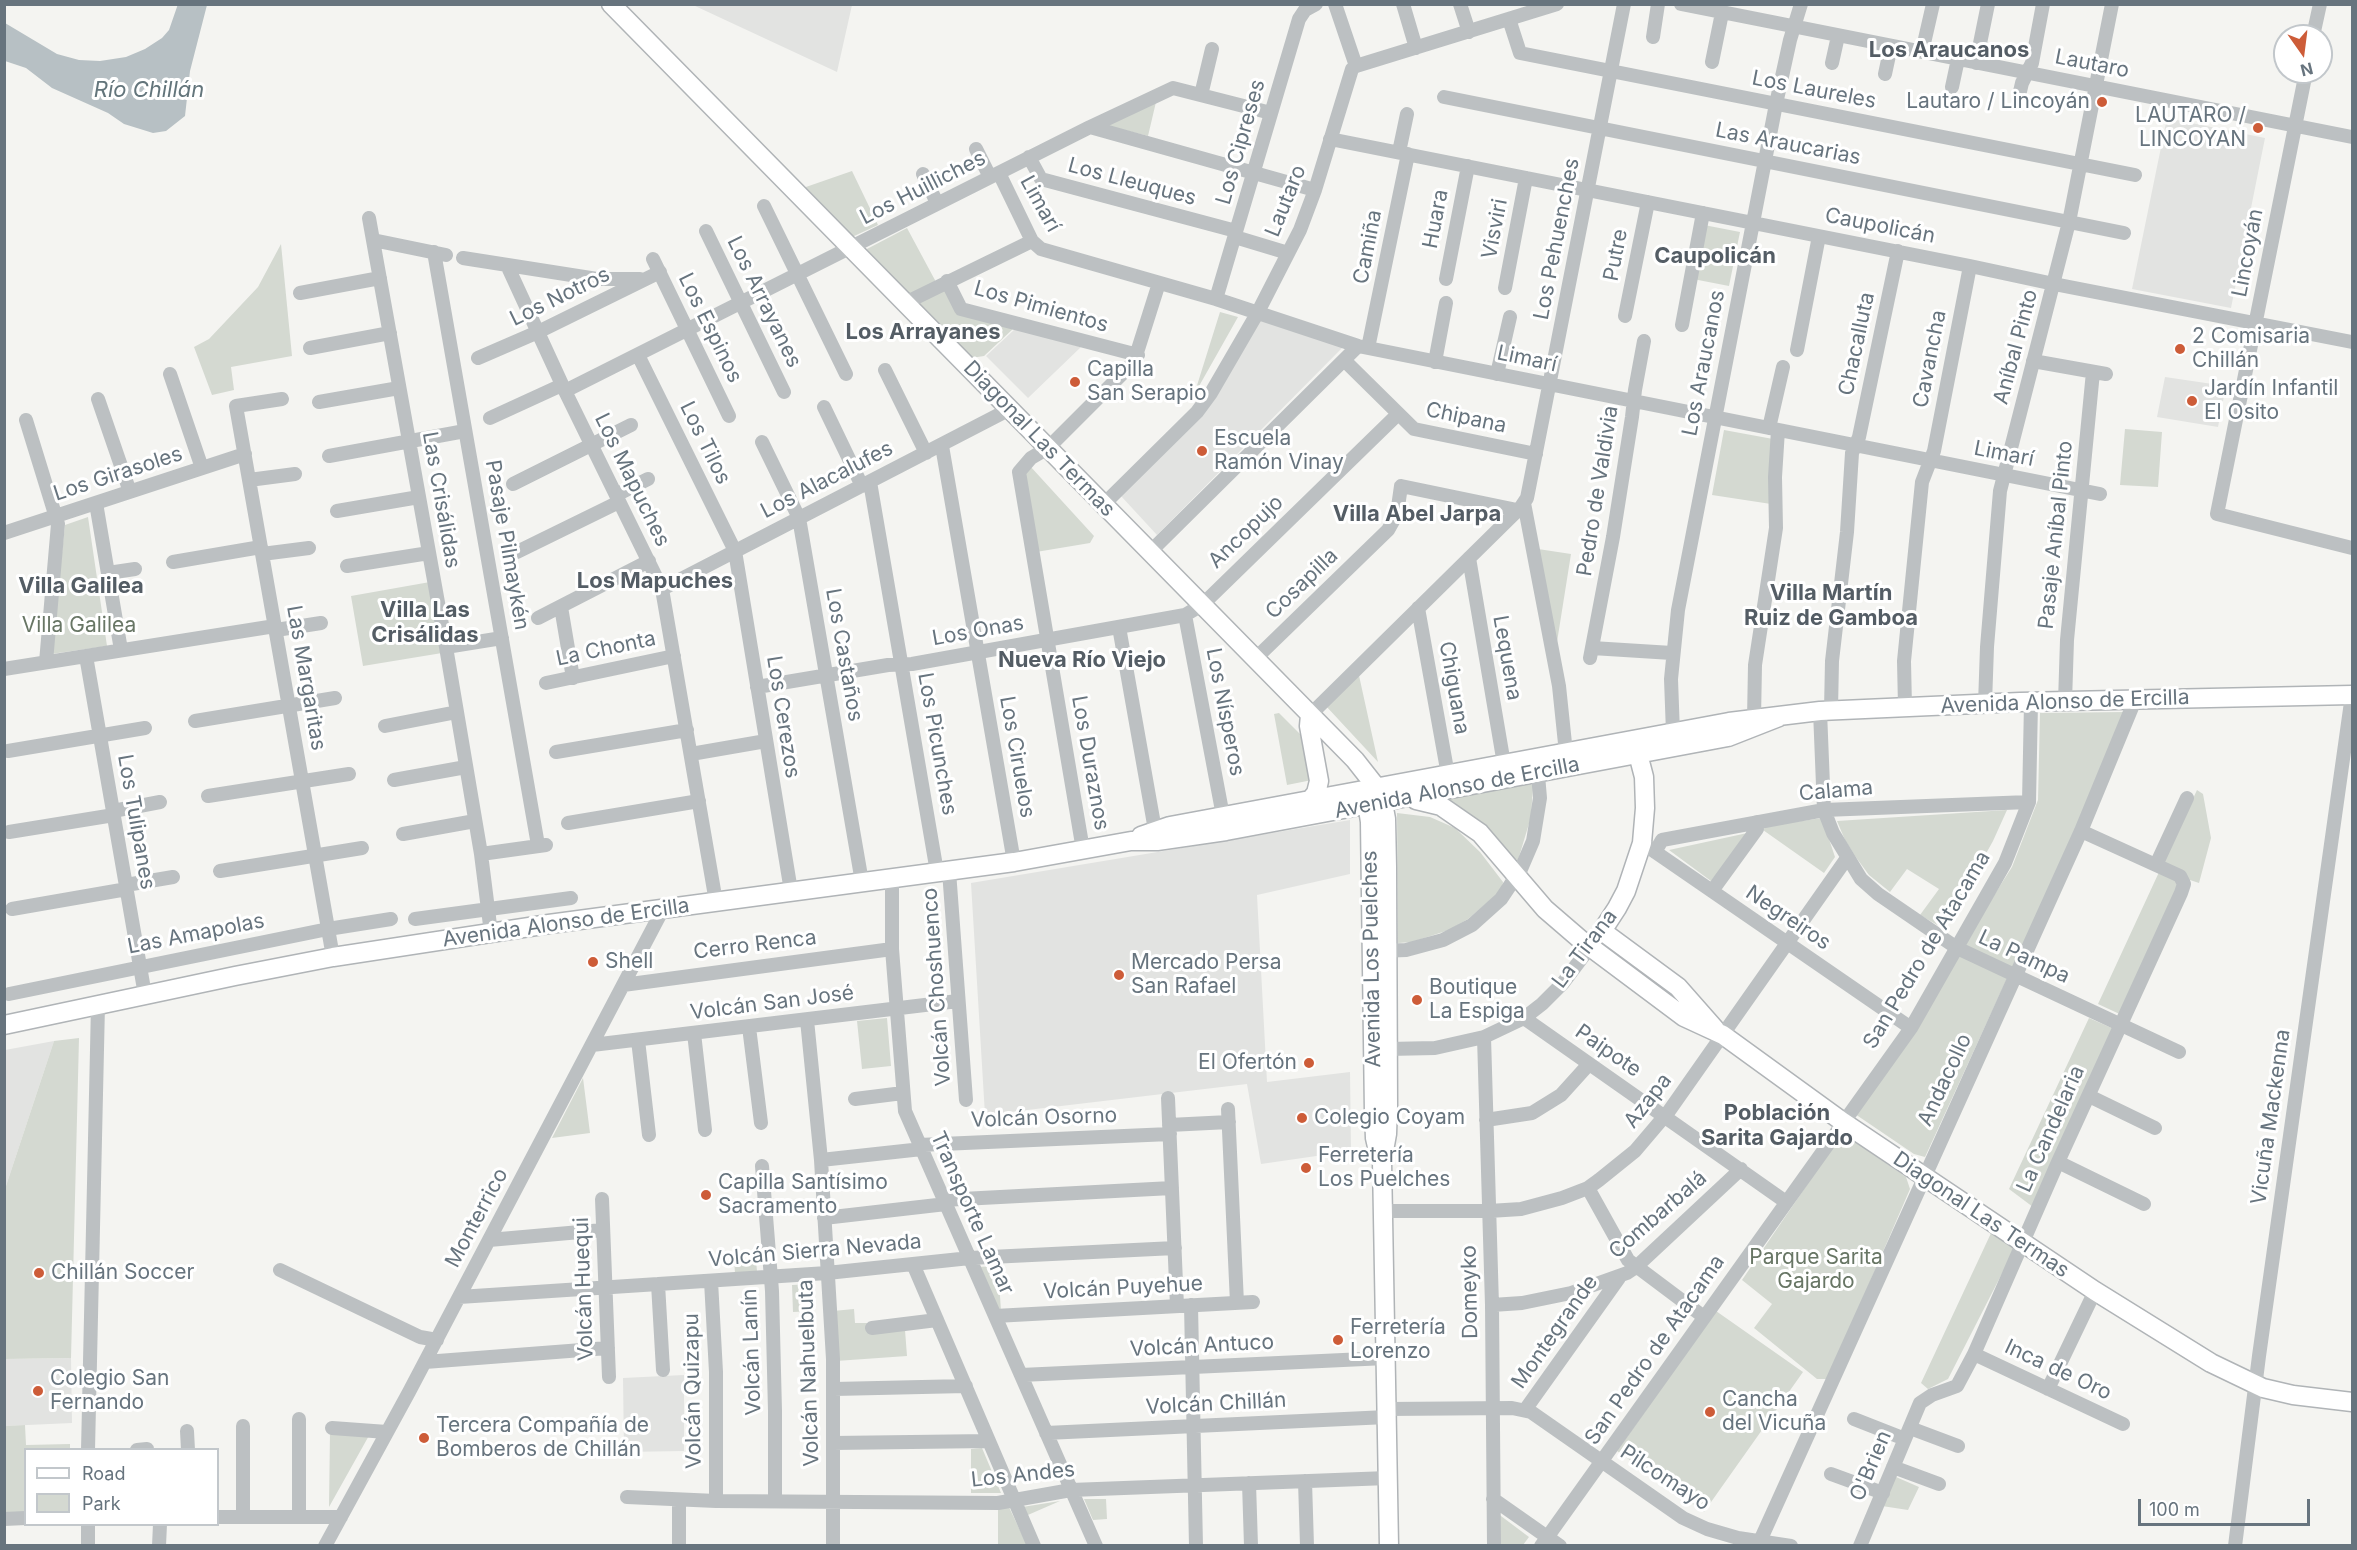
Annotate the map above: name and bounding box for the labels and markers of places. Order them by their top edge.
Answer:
place label: Lautaro / Lincoyán [1906,89,2090,115]
marker: Lautaro / Lincoyán [2095,95,2109,109]
place label: LAUTARO / LINCOYAN [2135,103,2246,153]
marker: LAUTARO / LINCOYAN [2251,121,2265,135]
place label: 2 Comisaria Chillán [2192,324,2310,374]
marker: 2 Comisaria Chillán [2173,342,2187,356]
place label: Capilla San Serapio [1087,357,1207,407]
marker: Capilla San Serapio [1068,375,1082,389]
place label: Jardín Infantil El Osito [2204,376,2338,426]
marker: Jardín Infantil El Osito [2185,394,2199,408]
place label: Escuela Ramón Vinay [1214,426,1344,476]
marker: Escuela Ramón Vinay [1195,444,1209,458]
place label: Shell [605,949,653,975]
place label: Mercado Persa San Rafael [1131,950,1281,1000]
marker: Shell [586,955,600,969]
marker: Mercado Persa San Rafael [1112,968,1126,982]
place label: Boutique La Espiga [1429,975,1525,1025]
marker: Boutique La Espiga [1410,993,1424,1007]
place label: El Ofertón [1198,1050,1297,1076]
marker: El Ofertón [1302,1056,1316,1070]
place label: Colegio Coyam [1314,1105,1465,1131]
marker: Colegio Coyam [1295,1111,1309,1125]
place label: Ferretería Los Puelches [1318,1143,1450,1193]
marker: Ferretería Los Puelches [1299,1161,1313,1175]
place label: Capilla Santísimo Sacramento [718,1170,888,1220]
marker: Capilla Santísimo Sacramento [699,1188,713,1202]
place label: Chillán Soccer [51,1260,194,1286]
marker: Chillán Soccer [32,1266,46,1280]
place label: Ferretería Lorenzo [1350,1315,1446,1365]
marker: Ferretería Lorenzo [1331,1333,1345,1347]
place label: Colegio San Fernando [50,1366,169,1416]
marker: Colegio San Fernando [31,1384,45,1398]
place label: Cancha del Vicuña [1722,1387,1826,1437]
marker: Cancha del Vicuña [1703,1405,1717,1419]
place label: Tercera Compañía de Bomberos de Chillán [436,1413,649,1463]
marker: Tercera Compañía de Bomberos de Chillán [417,1431,431,1445]

